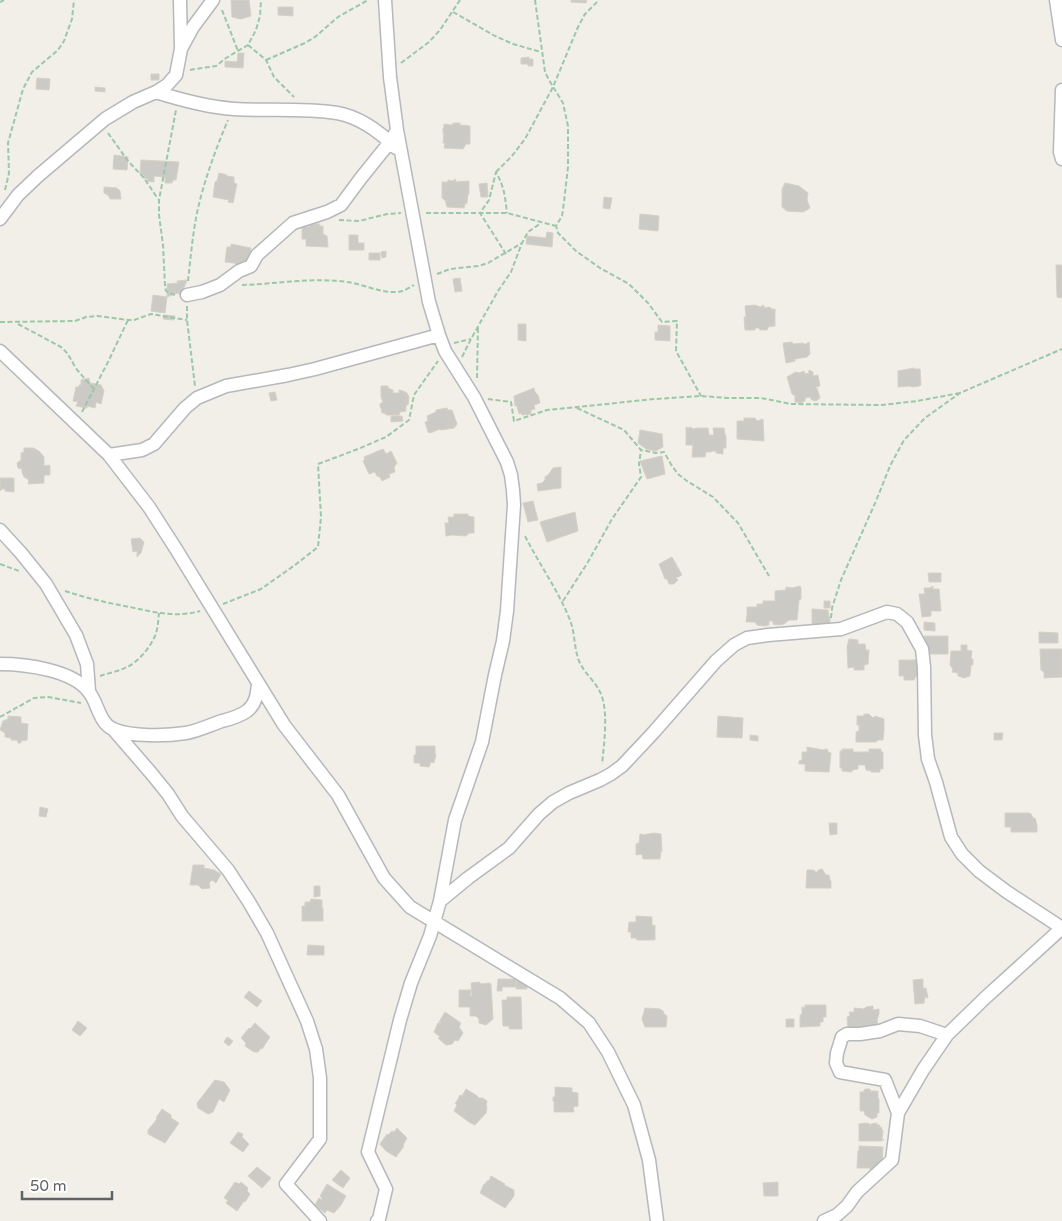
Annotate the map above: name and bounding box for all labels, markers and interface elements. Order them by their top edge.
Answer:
scale bar [22,1168,112,1200]
text: 50 m [30,1177,67,1195]

